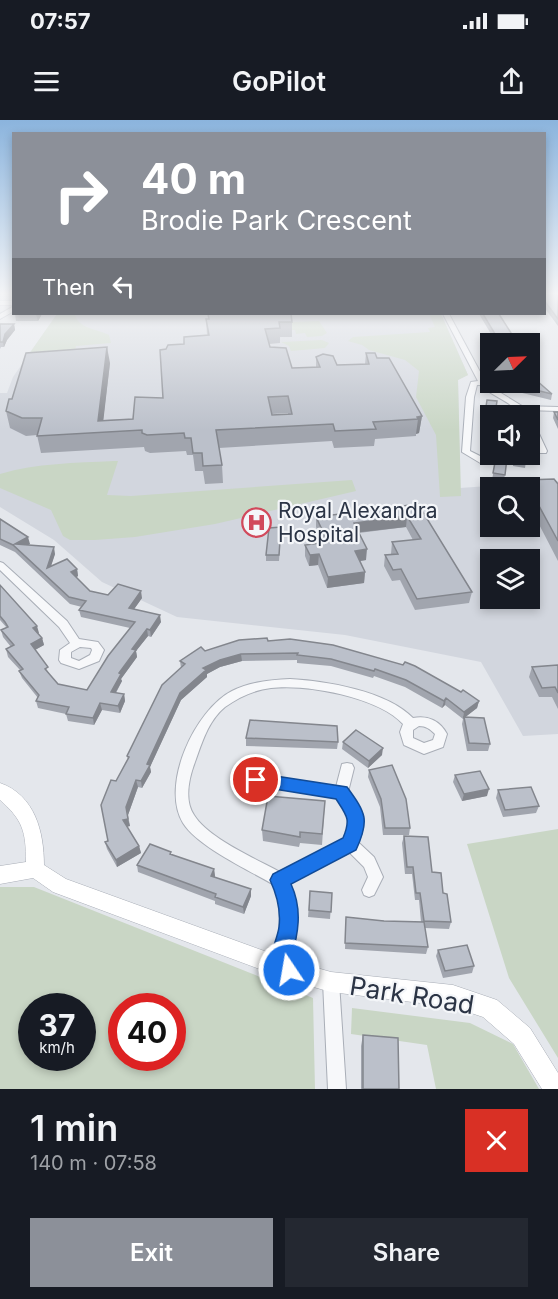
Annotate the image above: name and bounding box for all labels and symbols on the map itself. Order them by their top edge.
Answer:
north arrow [480,333,540,393]
place label: Royal Alexandra Hospital [278,498,437,547]
hospital icon: Royal Alexandra Hospital [241,506,273,538]
pin [230,754,281,805]
position arrow [257,938,321,1002]
street label: Park Road [347,970,477,1020]
speed limit sign: 40 [108,993,186,1071]

